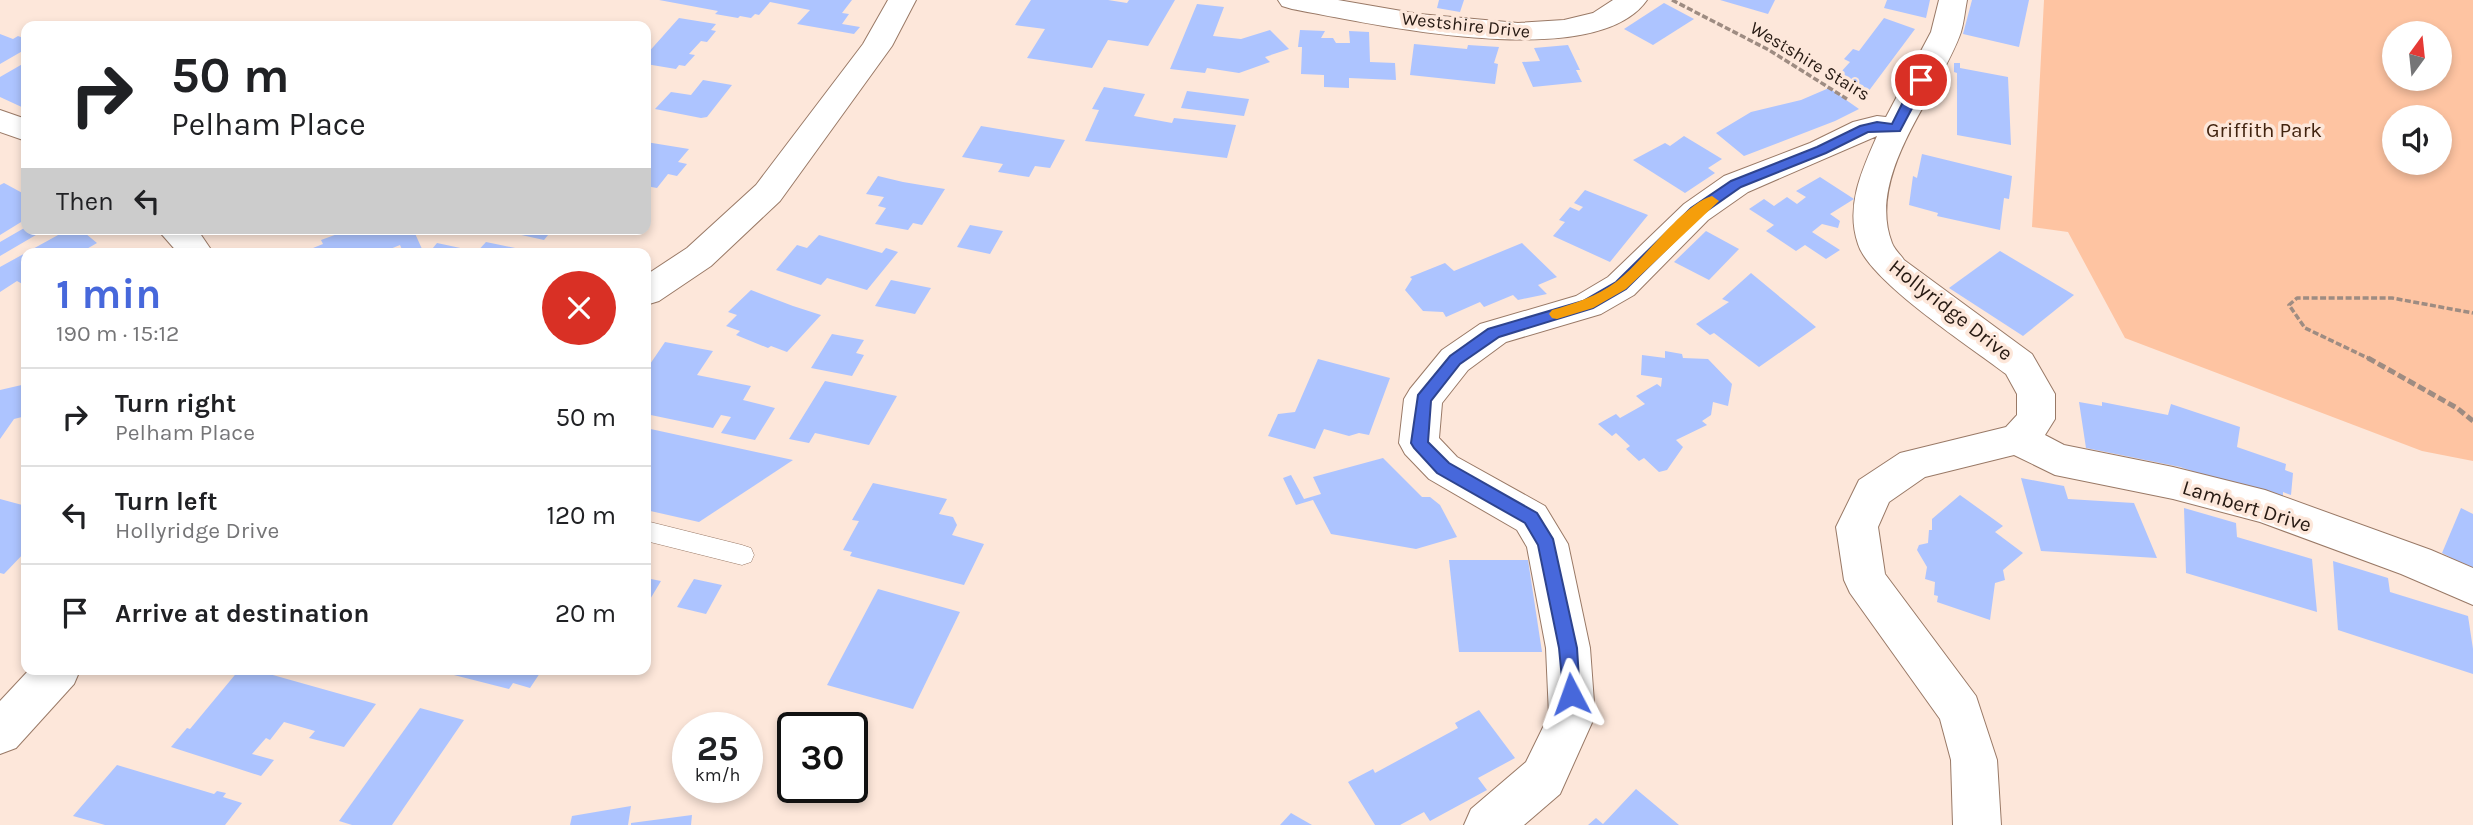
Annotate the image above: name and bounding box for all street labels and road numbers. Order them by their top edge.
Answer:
street label: Westshire Drive [1401,7,1531,43]
street label: Westshire Stairs [1746,17,1874,105]
street label: Hollyridge Drive [1885,254,2017,366]
street label: Lambert Drive [2180,475,2314,537]

